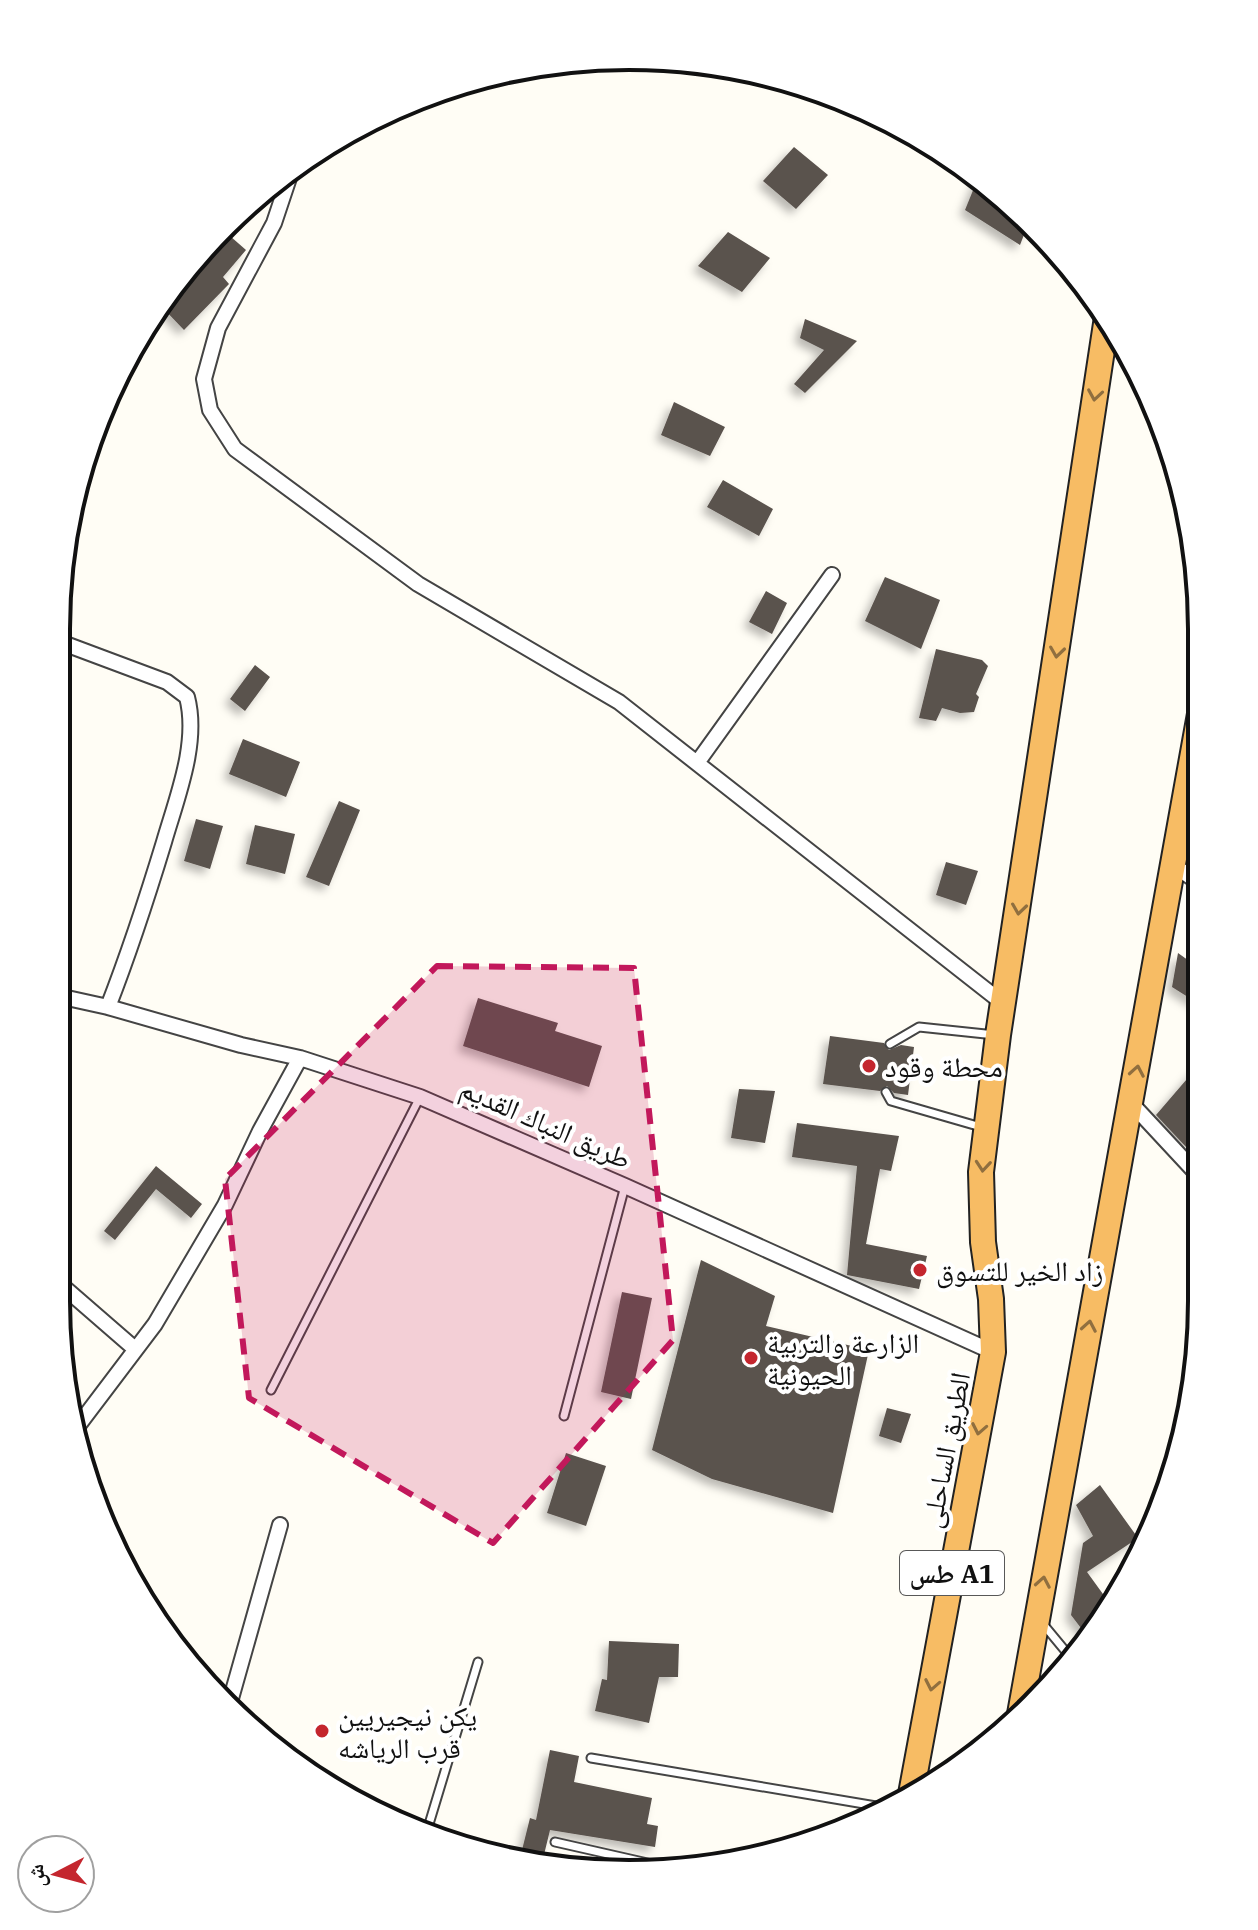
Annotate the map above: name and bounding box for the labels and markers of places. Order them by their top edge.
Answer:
place label: محطة وقود [885,1048,1003,1085]
marker: محطة وقود [860,1057,878,1075]
place label: زاد الخير للتسوق [936,1252,1103,1289]
marker: زاد الخير للتسوق [911,1261,929,1279]
place label: الزارعة والتربية الحيونية [767,1324,919,1393]
marker: الزارعة والتربية الحيونية [742,1349,760,1367]
place label: يكن نيجيريين قرب الرياشه [338,1697,477,1766]
marker: يكن نيجيريين قرب الرياشه [313,1722,331,1740]

